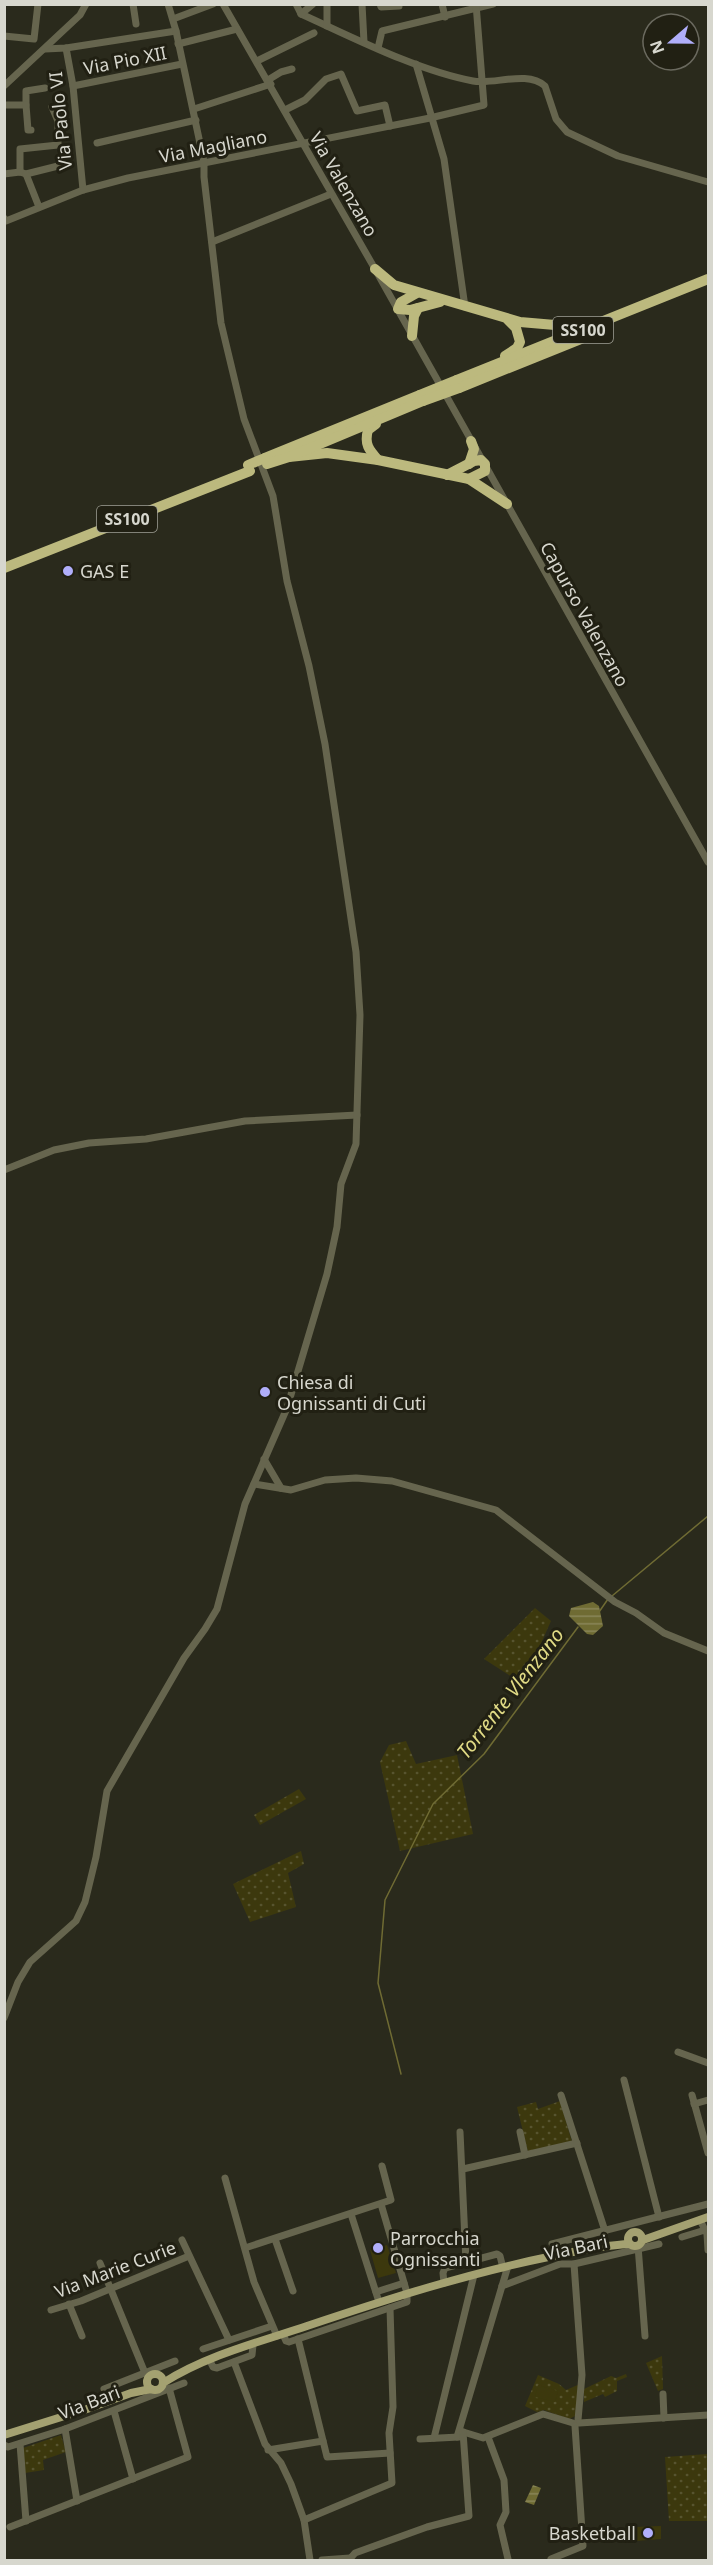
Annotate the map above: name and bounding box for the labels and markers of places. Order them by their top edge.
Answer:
place label: GAS E [80,559,129,583]
marker: GAS E [61,564,75,578]
place label: Chiesa di Ognissanti di Cuti [277,1370,426,1415]
marker: Chiesa di Ognissanti di Cuti [258,1385,272,1399]
place label: Parrocchia Ognissanti [390,2226,481,2271]
marker: Parrocchia Ognissanti [371,2241,385,2255]
place label: Basketball [549,2521,636,2545]
marker: Basketball [641,2526,655,2540]

